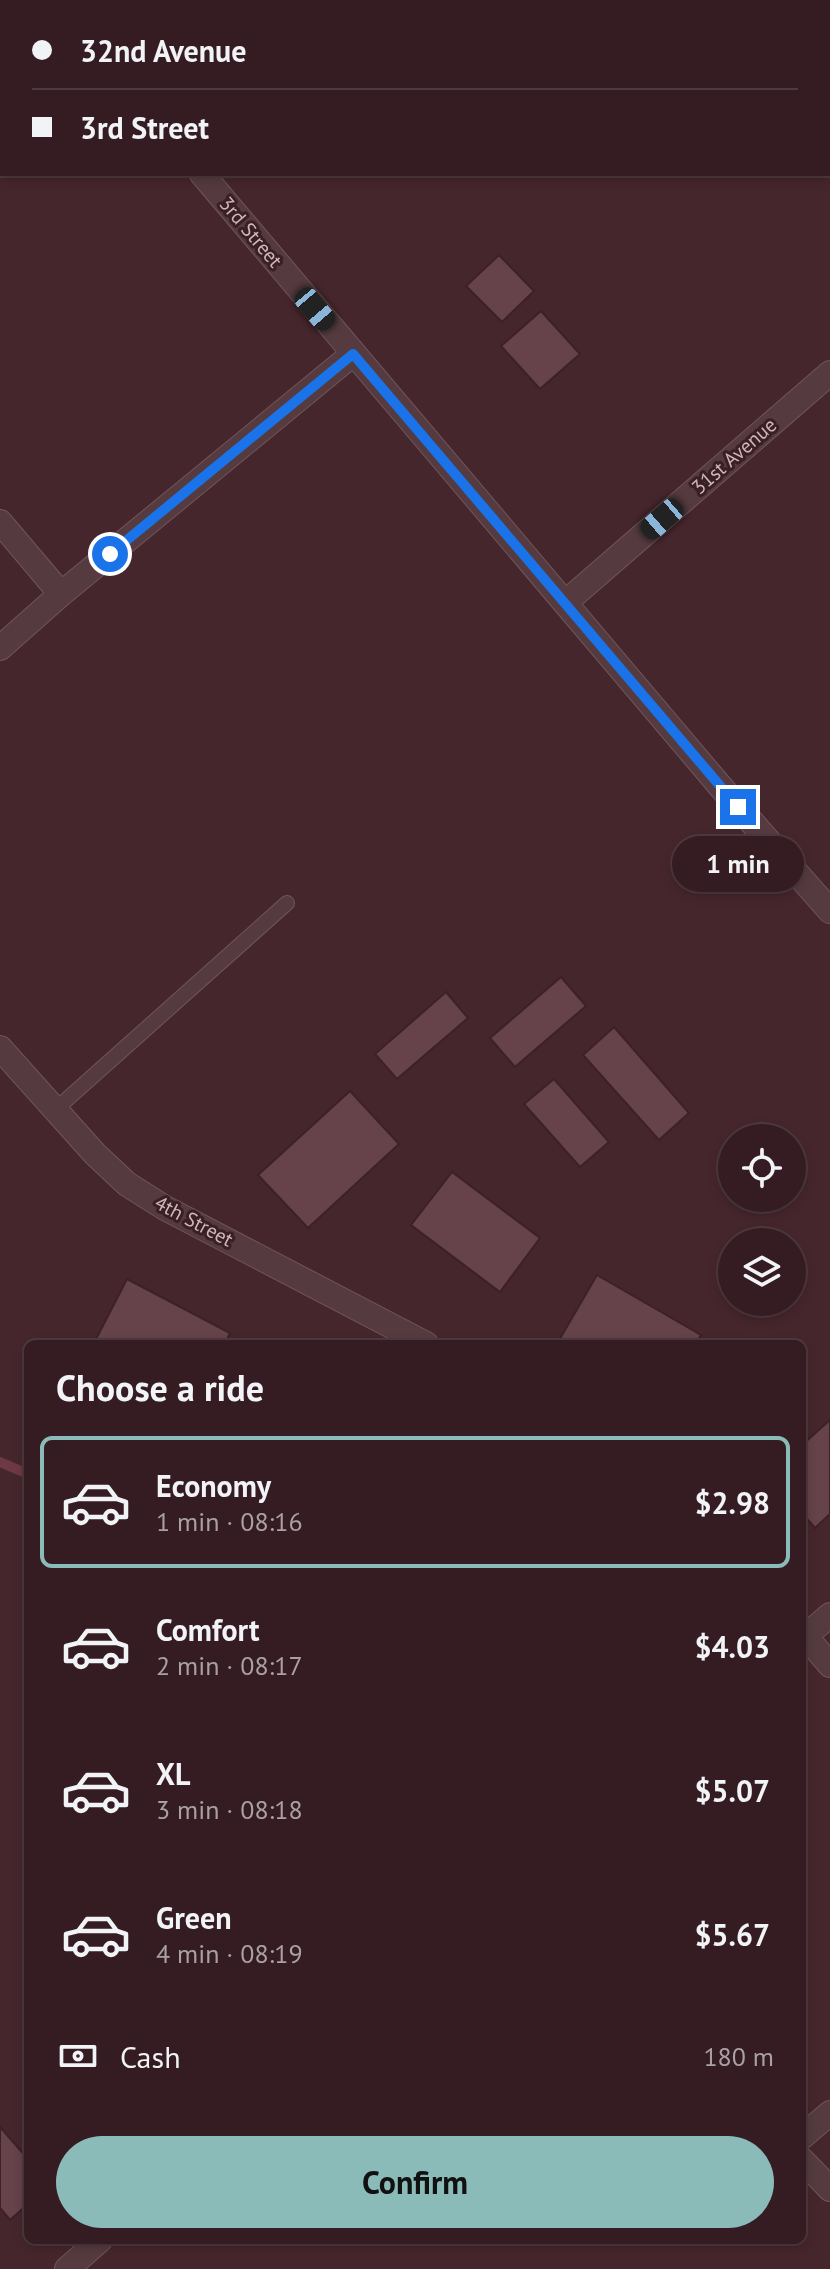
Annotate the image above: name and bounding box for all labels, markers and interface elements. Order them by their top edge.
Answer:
text: 32nd Avenue [80,31,247,70]
text: 3rd Street [80,108,209,147]
street label: 3rd Street [214,191,288,273]
car [290,283,340,335]
street label: 31st Avenue [686,412,782,500]
car [636,494,688,544]
route start [92,536,128,572]
route end [720,789,756,825]
callout: 1 min [672,835,804,891]
text: 1 min [706,847,770,880]
map controls [718,1124,806,1316]
button: locate [718,1124,806,1212]
street label: 4th Street [150,1190,238,1253]
button: layers [718,1228,806,1316]
text: Choose a ride [56,1364,264,1411]
icon: car [60,1466,132,1538]
text: Economy [156,1466,271,1505]
text: $2.98 [695,1483,770,1522]
text: 1 min · 08:16 [156,1505,303,1538]
icon: car [60,1610,132,1682]
text: Comfort [156,1610,259,1649]
text: $4.03 [695,1627,770,1666]
text: 2 min · 08:17 [156,1649,303,1682]
icon: car [60,1754,132,1826]
text: XL [156,1754,190,1793]
text: $5.07 [695,1771,770,1810]
text: 3 min · 08:18 [156,1793,303,1826]
icon: car [60,1898,132,1970]
text: Green [156,1898,231,1937]
text: $5.67 [695,1915,770,1954]
text: 4 min · 08:19 [156,1937,303,1970]
icon: cash [56,2034,100,2078]
text: Cash [120,2037,181,2076]
text: 180 m [703,2040,774,2073]
button: Confirm [56,2136,774,2228]

